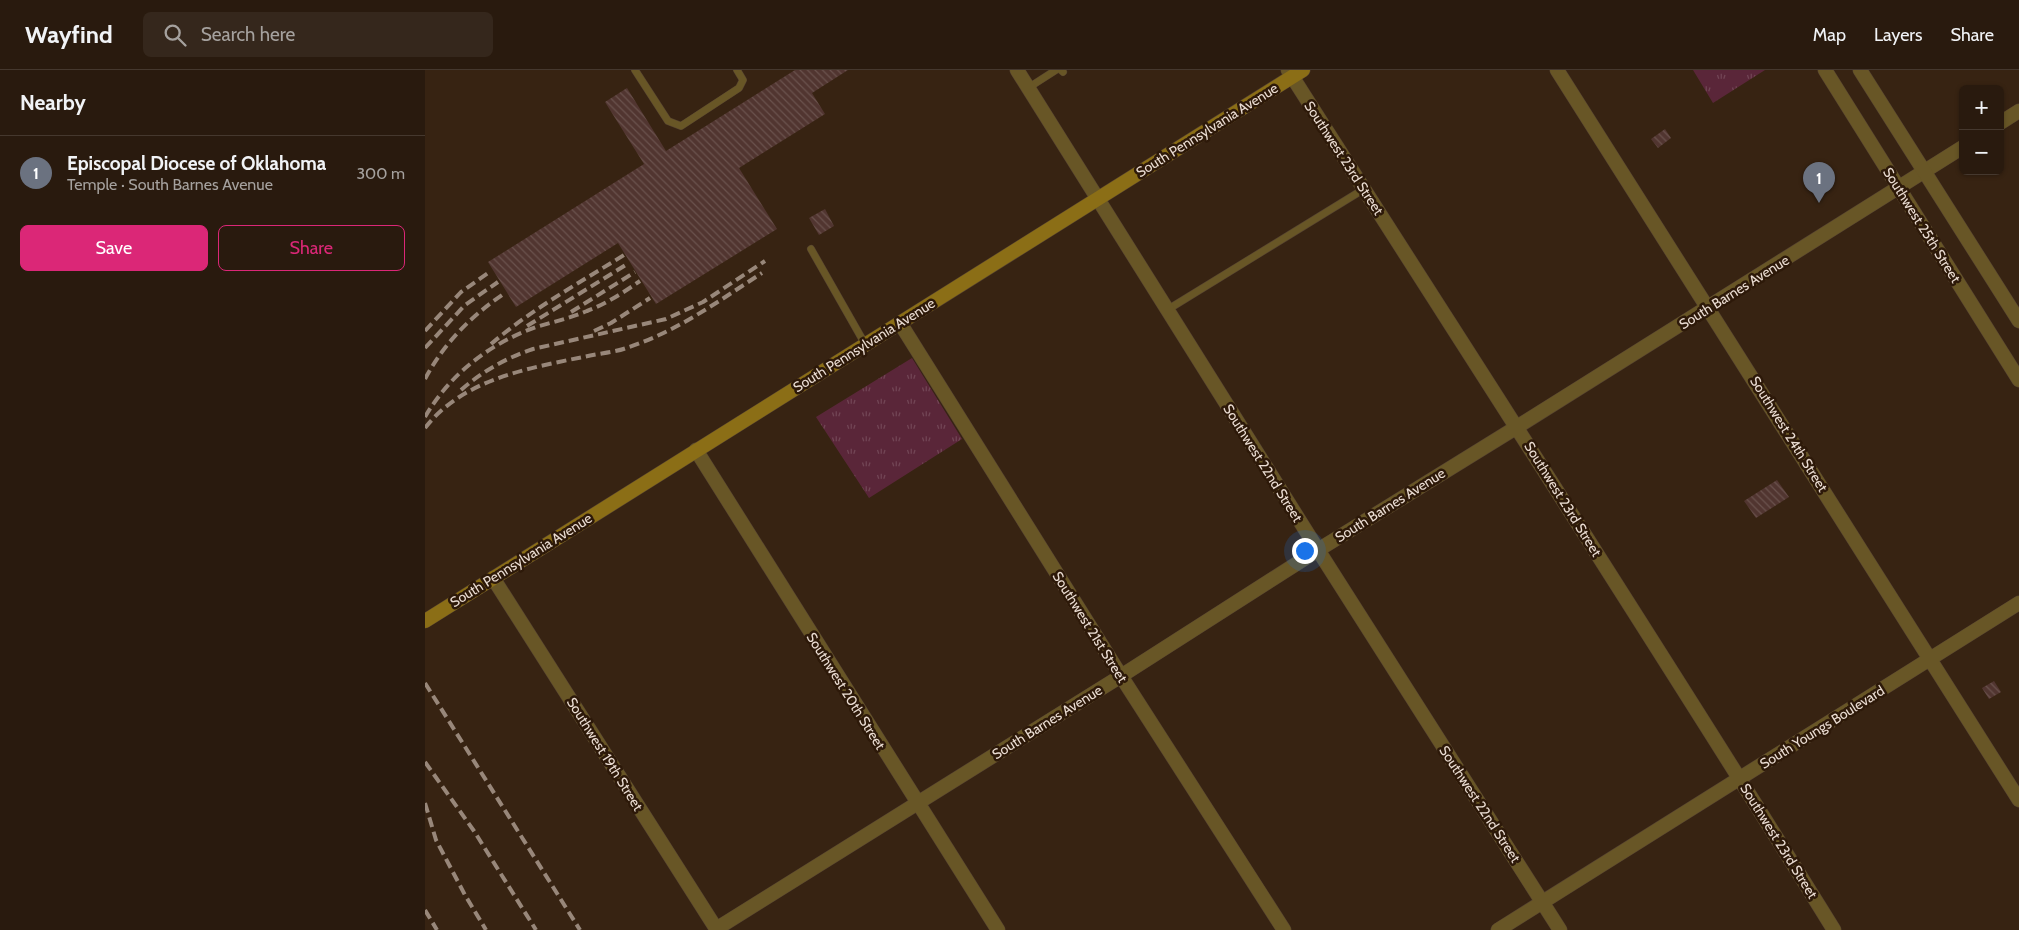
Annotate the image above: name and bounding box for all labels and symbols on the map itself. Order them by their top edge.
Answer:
street label: South Pennsylvania Avenue [1133,79,1281,181]
street label: Southwest 23rd Street [1300,98,1388,219]
pin: 1 [1803,162,1835,203]
street label: Southwest 25th Street [1879,164,1965,286]
street label: South Barnes Avenue [1676,251,1792,333]
street label: South Pennsylvania Avenue [790,294,938,396]
street label: Southwest 24th Street [1746,373,1832,495]
street label: Southwest 22nd Street [1219,401,1307,526]
street label: Southwest 23rd Street [1520,438,1606,560]
street label: South Barnes Avenue [1332,464,1448,546]
street label: South Pennsylvania Avenue [447,509,595,611]
your location [1292,538,1318,564]
street label: Southwest 21st Street [1048,568,1132,686]
street label: Southwest 20th Street [803,629,890,753]
street label: South Barnes Avenue [989,681,1105,763]
street label: South Youngs Boulevard [1756,681,1888,773]
street label: Southwest 19th Street [563,694,647,814]
street label: Southwest 22nd Street [1435,742,1525,866]
street label: Southwest 23rd Street [1736,780,1822,902]

